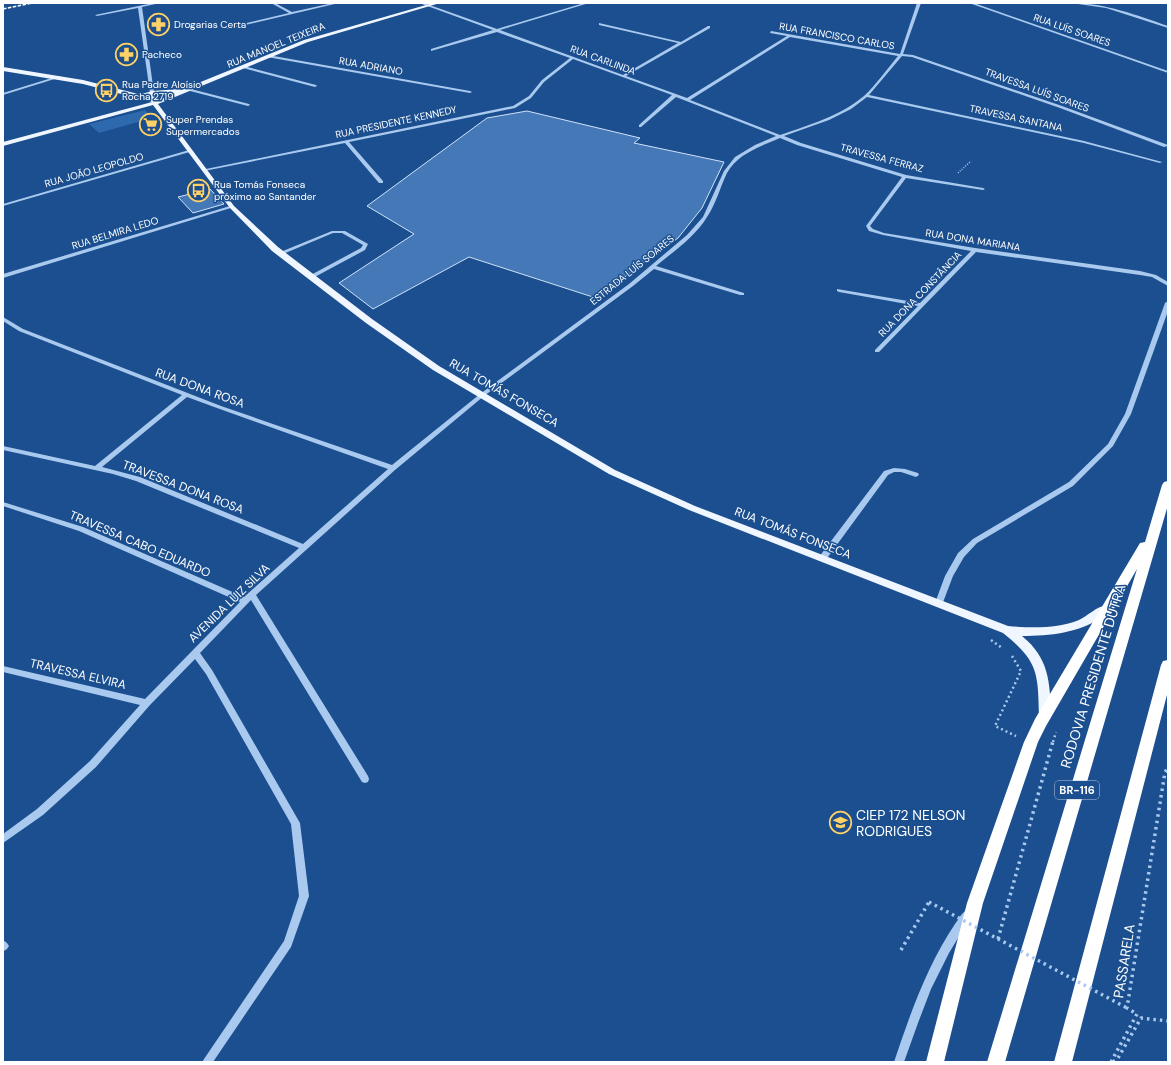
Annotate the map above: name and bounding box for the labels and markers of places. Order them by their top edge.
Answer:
pharmacy icon: Drogarias Certa [145,11,171,37]
place label: Drogarias Certa [174,18,246,31]
pharmacy icon: Pacheco [113,41,139,67]
place label: Pacheco [142,48,182,61]
bus stop icon: Rua Padre Aloísio Rocha 2719 [94,77,120,103]
place label: Rua Padre Aloísio Rocha 2719 [122,78,201,103]
supermarket icon: Super Prendas Supermercados [138,112,164,138]
place label: Super Prendas Supermercados [166,113,240,138]
bus stop icon: Rua Tomás Fonseca próximo ao Santander [185,177,211,203]
place label: Rua Tomás Fonseca próximo ao Santander [214,178,316,203]
place label: CIEP 172 NELSON RODRIGUES [856,806,966,840]
school or university icon: CIEP 172 NELSON RODRIGUES [827,810,853,836]

